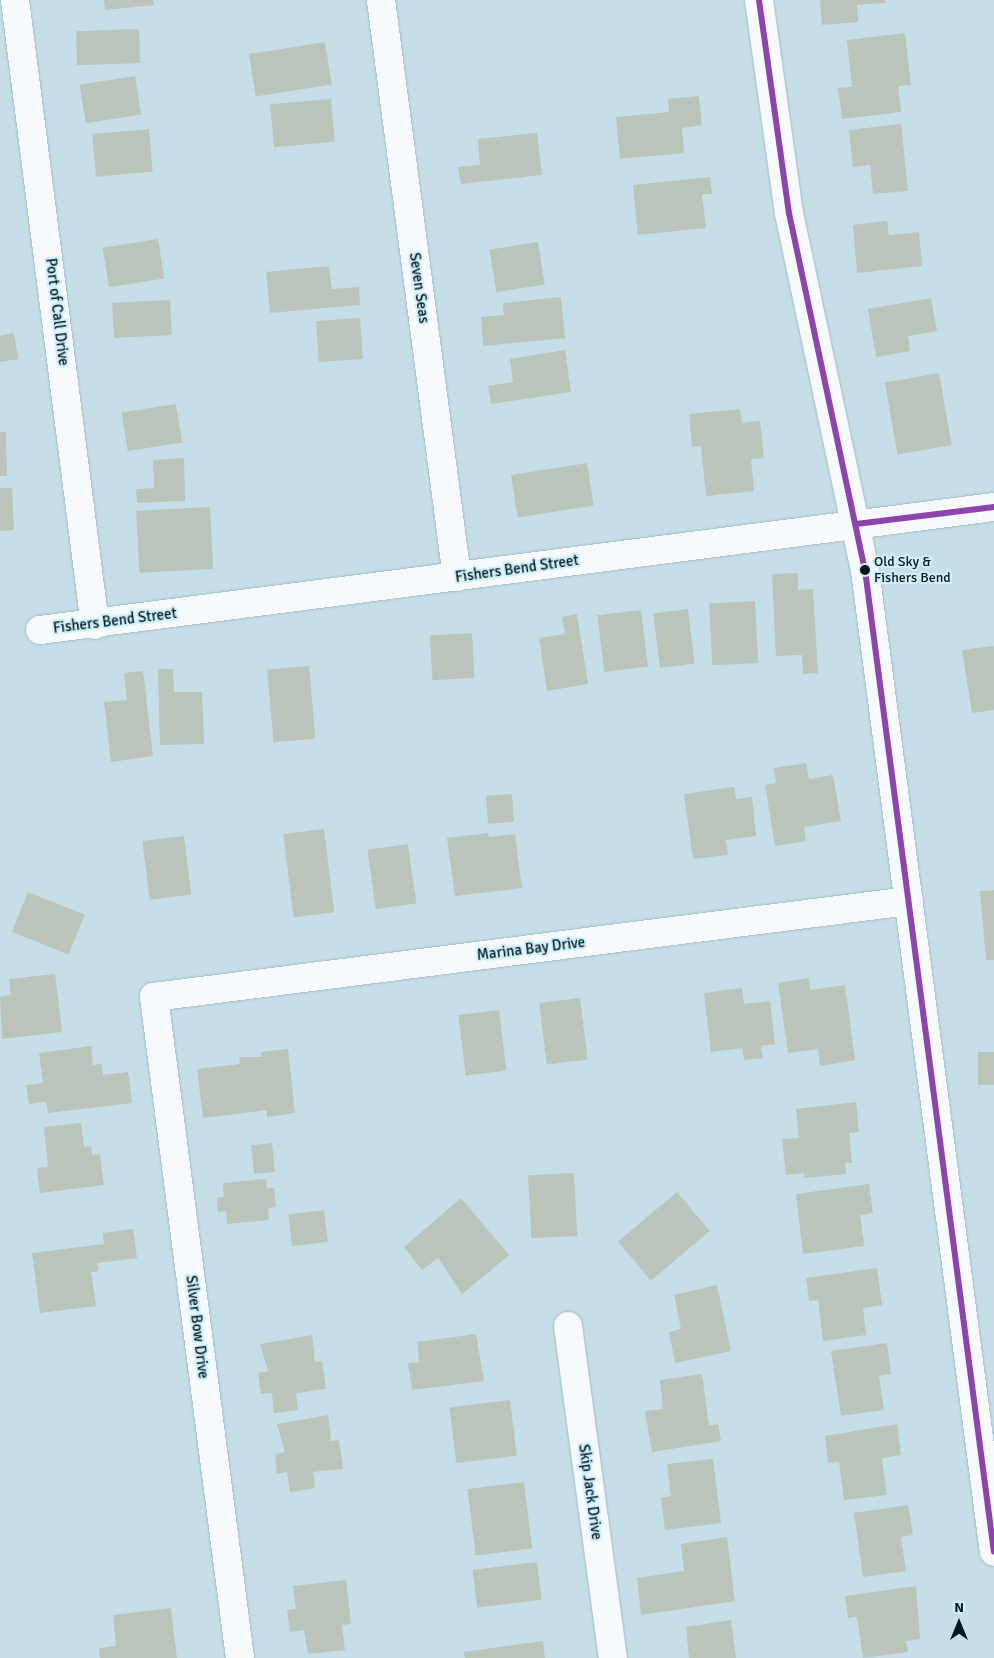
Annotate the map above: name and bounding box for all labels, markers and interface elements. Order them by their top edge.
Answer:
street label: Seven Seas [405,251,433,325]
street label: Port of Call Drive [41,257,73,367]
street label: Fishers Bend Street [454,551,580,587]
place label: Old Sky & Fishers Bend [874,554,951,586]
marker: Old Sky & Fishers Bend [860,565,870,575]
street label: Fishers Bend Street [52,604,178,638]
street label: Marina Bay Drive [476,933,586,965]
street label: Silver Bow Drive [182,1274,212,1380]
street label: Skip Jack Drive [574,1443,606,1541]
north arrow [934,1598,984,1648]
text: N [954,1599,964,1616]

